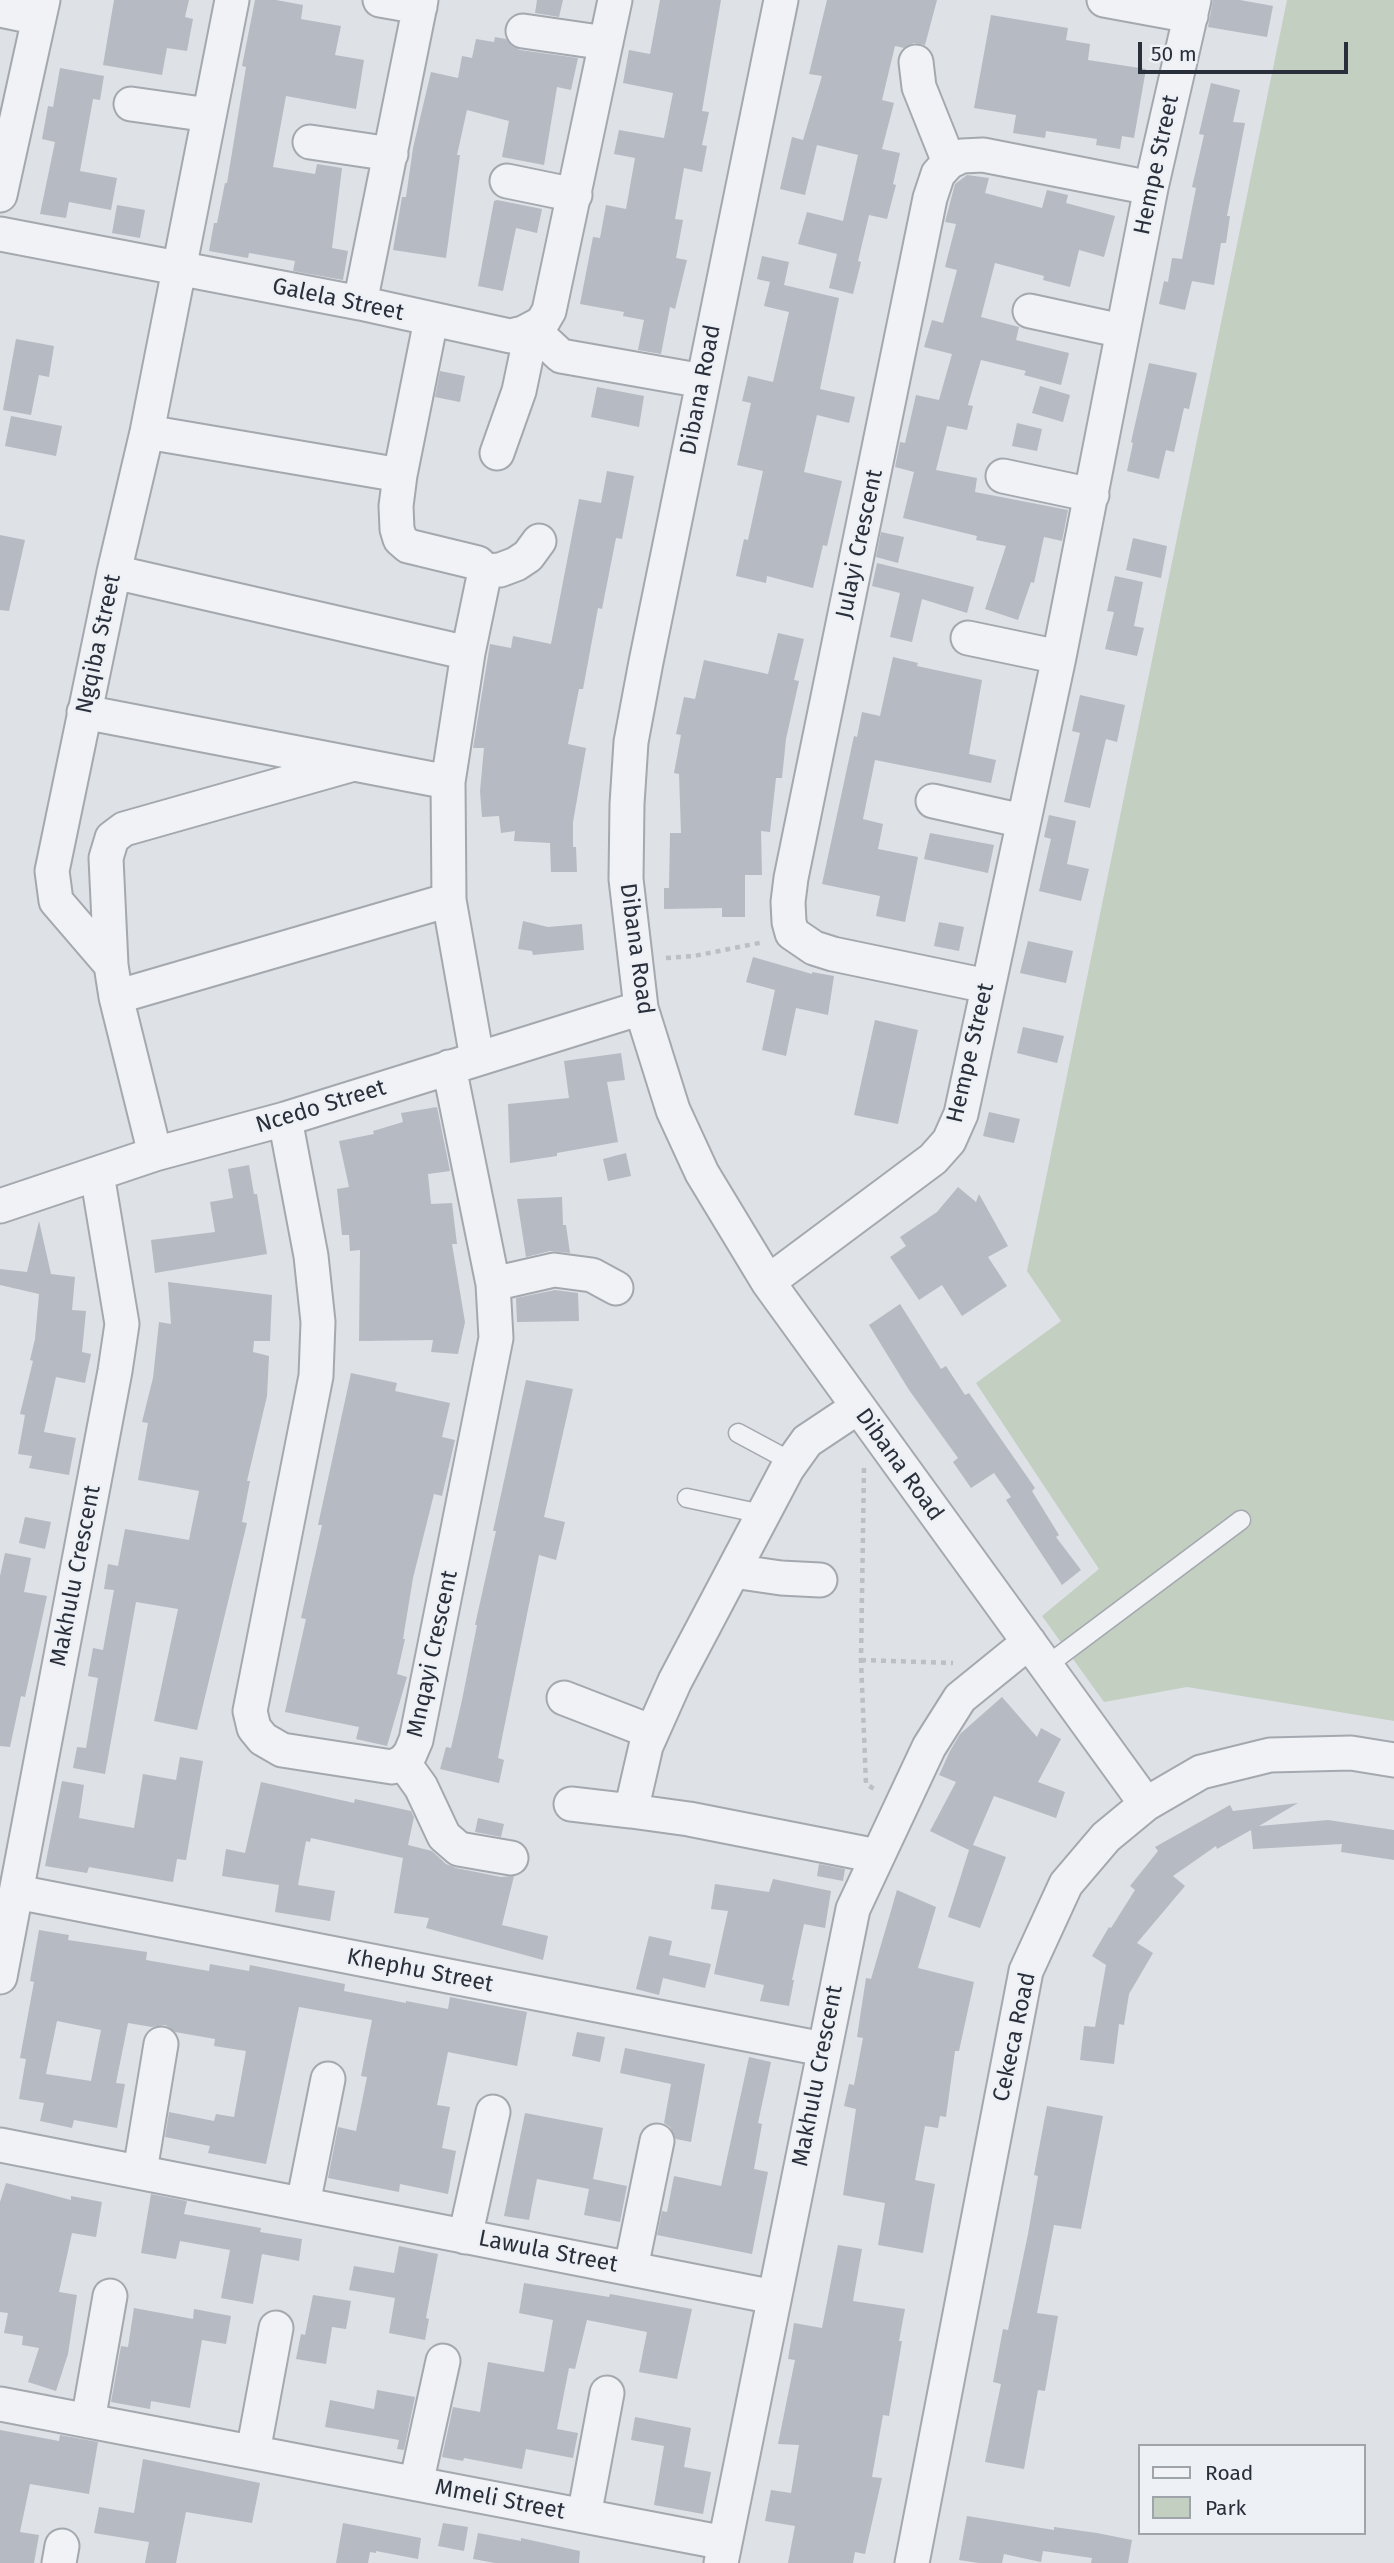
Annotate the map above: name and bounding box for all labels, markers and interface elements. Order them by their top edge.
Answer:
scale bar [1142,28,1352,72]
text: 50 m [1151,41,1197,67]
street label: Hempe Street [1129,92,1185,238]
street label: Galela Street [270,273,406,327]
street label: Dibana Road [675,322,727,458]
street label: Julayi Crescent [831,467,889,621]
street label: Ngqiba Street [71,572,127,716]
street label: Dibana Road [613,882,659,1016]
street label: Hempe Street [942,980,1000,1126]
street label: Ncedo Street [253,1074,389,1140]
street label: Dibana Road [849,1403,949,1527]
street label: Makhulu Crescent [45,1483,107,1669]
street label: Mnqayi Crescent [402,1568,464,1740]
street label: Khephu Street [344,1943,496,1999]
street label: Cekeca Road [988,1970,1042,2104]
street label: Makhulu Crescent [787,1983,849,2169]
street label: Lawula Street [476,2225,620,2279]
legend [1138,2444,1366,2535]
text: Road [1205,2460,1253,2486]
street label: Mmeli Street [433,2474,567,2526]
text: Park [1205,2495,1246,2521]

